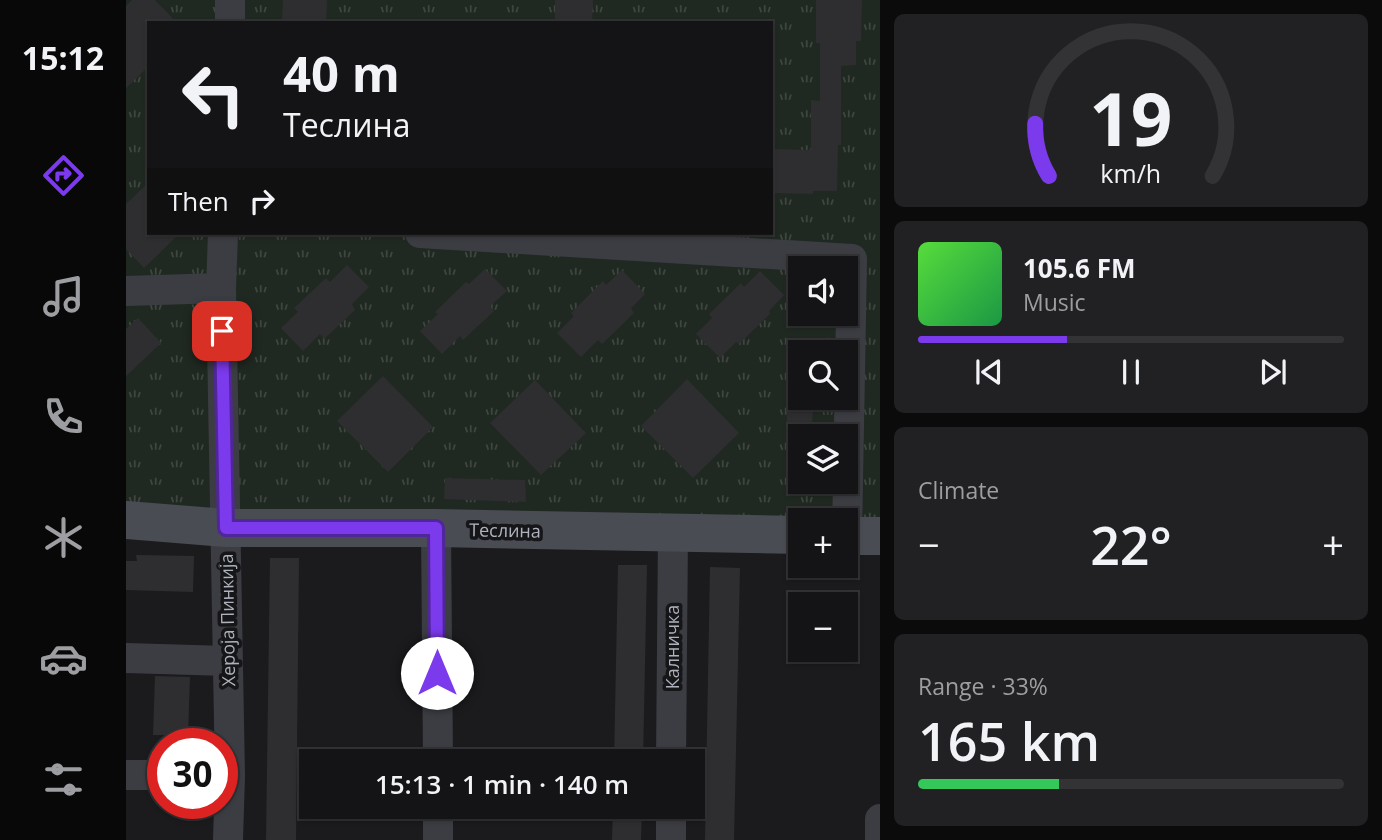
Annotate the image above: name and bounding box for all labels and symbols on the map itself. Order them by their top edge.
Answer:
pin [192,301,252,361]
street label: Теслина [469,517,541,543]
street label: Хероја Пинкија [214,553,240,687]
street label: Калничка [660,605,684,689]
position arrow [400,636,474,710]
speed limit sign: 30 [147,728,238,819]

